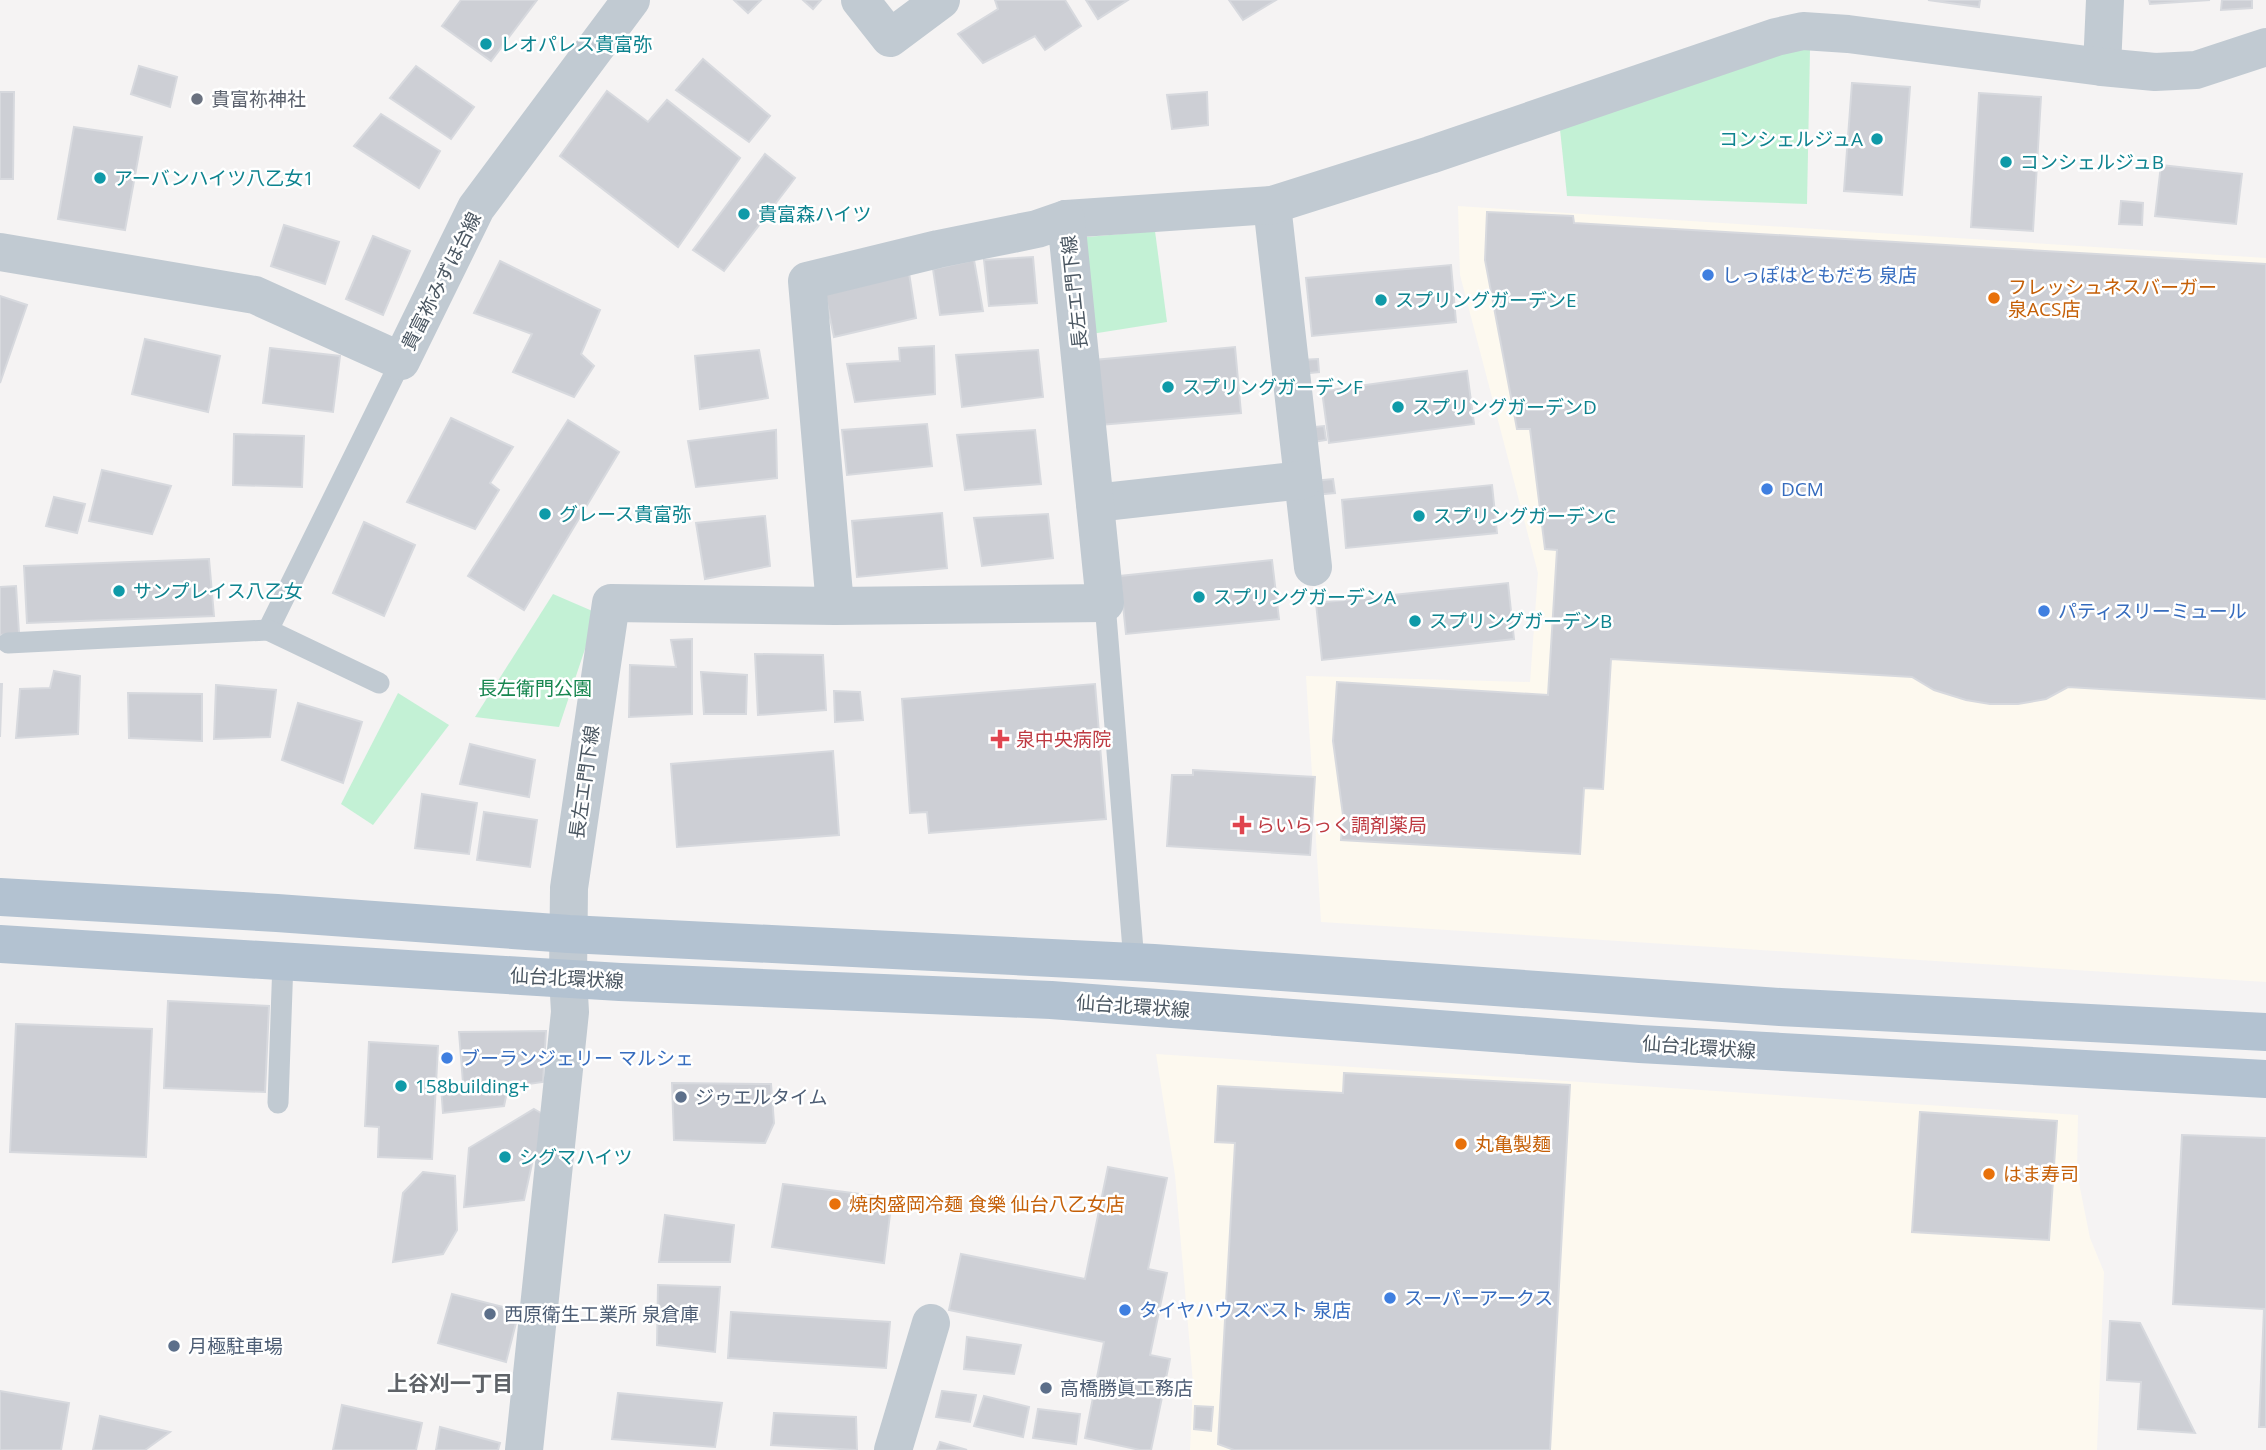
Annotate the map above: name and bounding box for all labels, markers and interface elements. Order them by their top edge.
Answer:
place label: レオパレス貴富弥 [500,31,652,57]
marker: レオパレス貴富弥 [478,36,494,52]
place label: 貴富祢神社 [211,86,306,112]
marker: 貴富祢神社 [189,91,205,107]
place label: コンシェルジュA [1719,126,1863,152]
marker: コンシェルジュA [1869,131,1885,147]
place label: コンシェルジュB [2020,149,2164,175]
marker: コンシェルジュB [1998,154,2014,170]
place label: アーバンハイツ八乙女1 [114,165,314,191]
marker: アーバンハイツ八乙女1 [92,170,108,186]
place label: 貴富森ハイツ [758,201,872,227]
marker: 貴富森ハイツ [736,206,752,222]
street label: 貴富祢みずほ台線 [395,207,487,355]
street label: 長左エ門下線 [1055,234,1093,350]
place label: しっぽはともだち 泉店 [1722,262,1917,288]
marker: しっぽはともだち 泉店 [1700,267,1716,283]
place label: フレッシュネスバーガー 泉ACS店 [2008,274,2217,322]
place label: スプリングガーデンE [1395,287,1577,313]
marker: フレッシュネスバーガー 泉ACS店 [1986,290,2002,306]
marker: スプリングガーデンE [1373,292,1389,308]
place label: スプリングガーデンF [1182,374,1363,400]
marker: スプリングガーデンF [1160,379,1176,395]
place label: スプリングガーデンD [1412,394,1597,420]
marker: スプリングガーデンD [1390,399,1406,415]
place label: DCM [1781,476,1824,502]
marker: DCM [1759,481,1775,497]
place label: グレース貴富弥 [559,501,691,527]
place label: スプリングガーデンC [1433,503,1616,529]
marker: グレース貴富弥 [537,506,553,522]
marker: スプリングガーデンC [1411,508,1427,524]
place label: サンプレイス八乙女 [133,578,303,604]
marker: サンプレイス八乙女 [111,583,127,599]
place label: スプリングガーデンA [1213,584,1396,610]
marker: スプリングガーデンA [1191,589,1207,605]
place label: パティスリーミュール [2058,598,2247,624]
marker: パティスリーミュール [2036,603,2052,619]
place label: スプリングガーデンB [1429,608,1612,634]
marker: スプリングガーデンB [1407,613,1423,629]
park label: 長左衛門公園 [478,675,592,701]
street label: 長左エ門下線 [563,724,605,840]
place label: 泉中央病院 [1016,726,1111,752]
marker: 泉中央病院 [990,729,1010,749]
place label: らいらっく調剤薬局 [1256,812,1427,838]
marker: らいらっく調剤薬局 [1234,817,1250,833]
street label: 仙台北環状線 [509,962,625,994]
street label: 仙台北環状線 [1075,989,1191,1023]
street label: 仙台北環状線 [1641,1030,1757,1064]
place label: ブーランジェリー マルシェ [461,1045,694,1071]
marker: ブーランジェリー マルシェ [439,1050,455,1066]
place label: 158building+ [415,1073,530,1099]
marker: 158building+ [393,1078,409,1094]
place label: ジゥエルタイム [695,1084,828,1110]
marker: ジゥエルタイム [673,1089,689,1105]
place label: 丸亀製麺 [1475,1131,1551,1157]
marker: 丸亀製麺 [1453,1136,1469,1152]
place label: シグマハイツ [519,1144,633,1170]
marker: シグマハイツ [497,1149,513,1165]
place label: はま寿司 [2003,1161,2079,1187]
marker: はま寿司 [1981,1166,1997,1182]
place label: 焼肉盛岡冷麺 食樂 仙台八乙女店 [849,1191,1125,1217]
marker: 焼肉盛岡冷麺 食樂 仙台八乙女店 [827,1196,843,1212]
place label: スーパーアークス [1404,1285,1553,1311]
marker: スーパーアークス [1382,1290,1398,1306]
place label: タイヤハウスベスト 泉店 [1139,1297,1351,1323]
place label: 西原衛生工業所 泉倉庫 [504,1301,699,1327]
marker: タイヤハウスベスト 泉店 [1117,1302,1133,1318]
marker: 西原衛生工業所 泉倉庫 [482,1306,498,1322]
place label: 月極駐車場 [188,1333,283,1359]
marker: 月極駐車場 [166,1338,182,1354]
district label: 上谷刈一丁目 [387,1369,513,1397]
place label: 高橋勝眞工務店 [1060,1375,1193,1401]
marker: 高橋勝眞工務店 [1038,1380,1054,1396]

